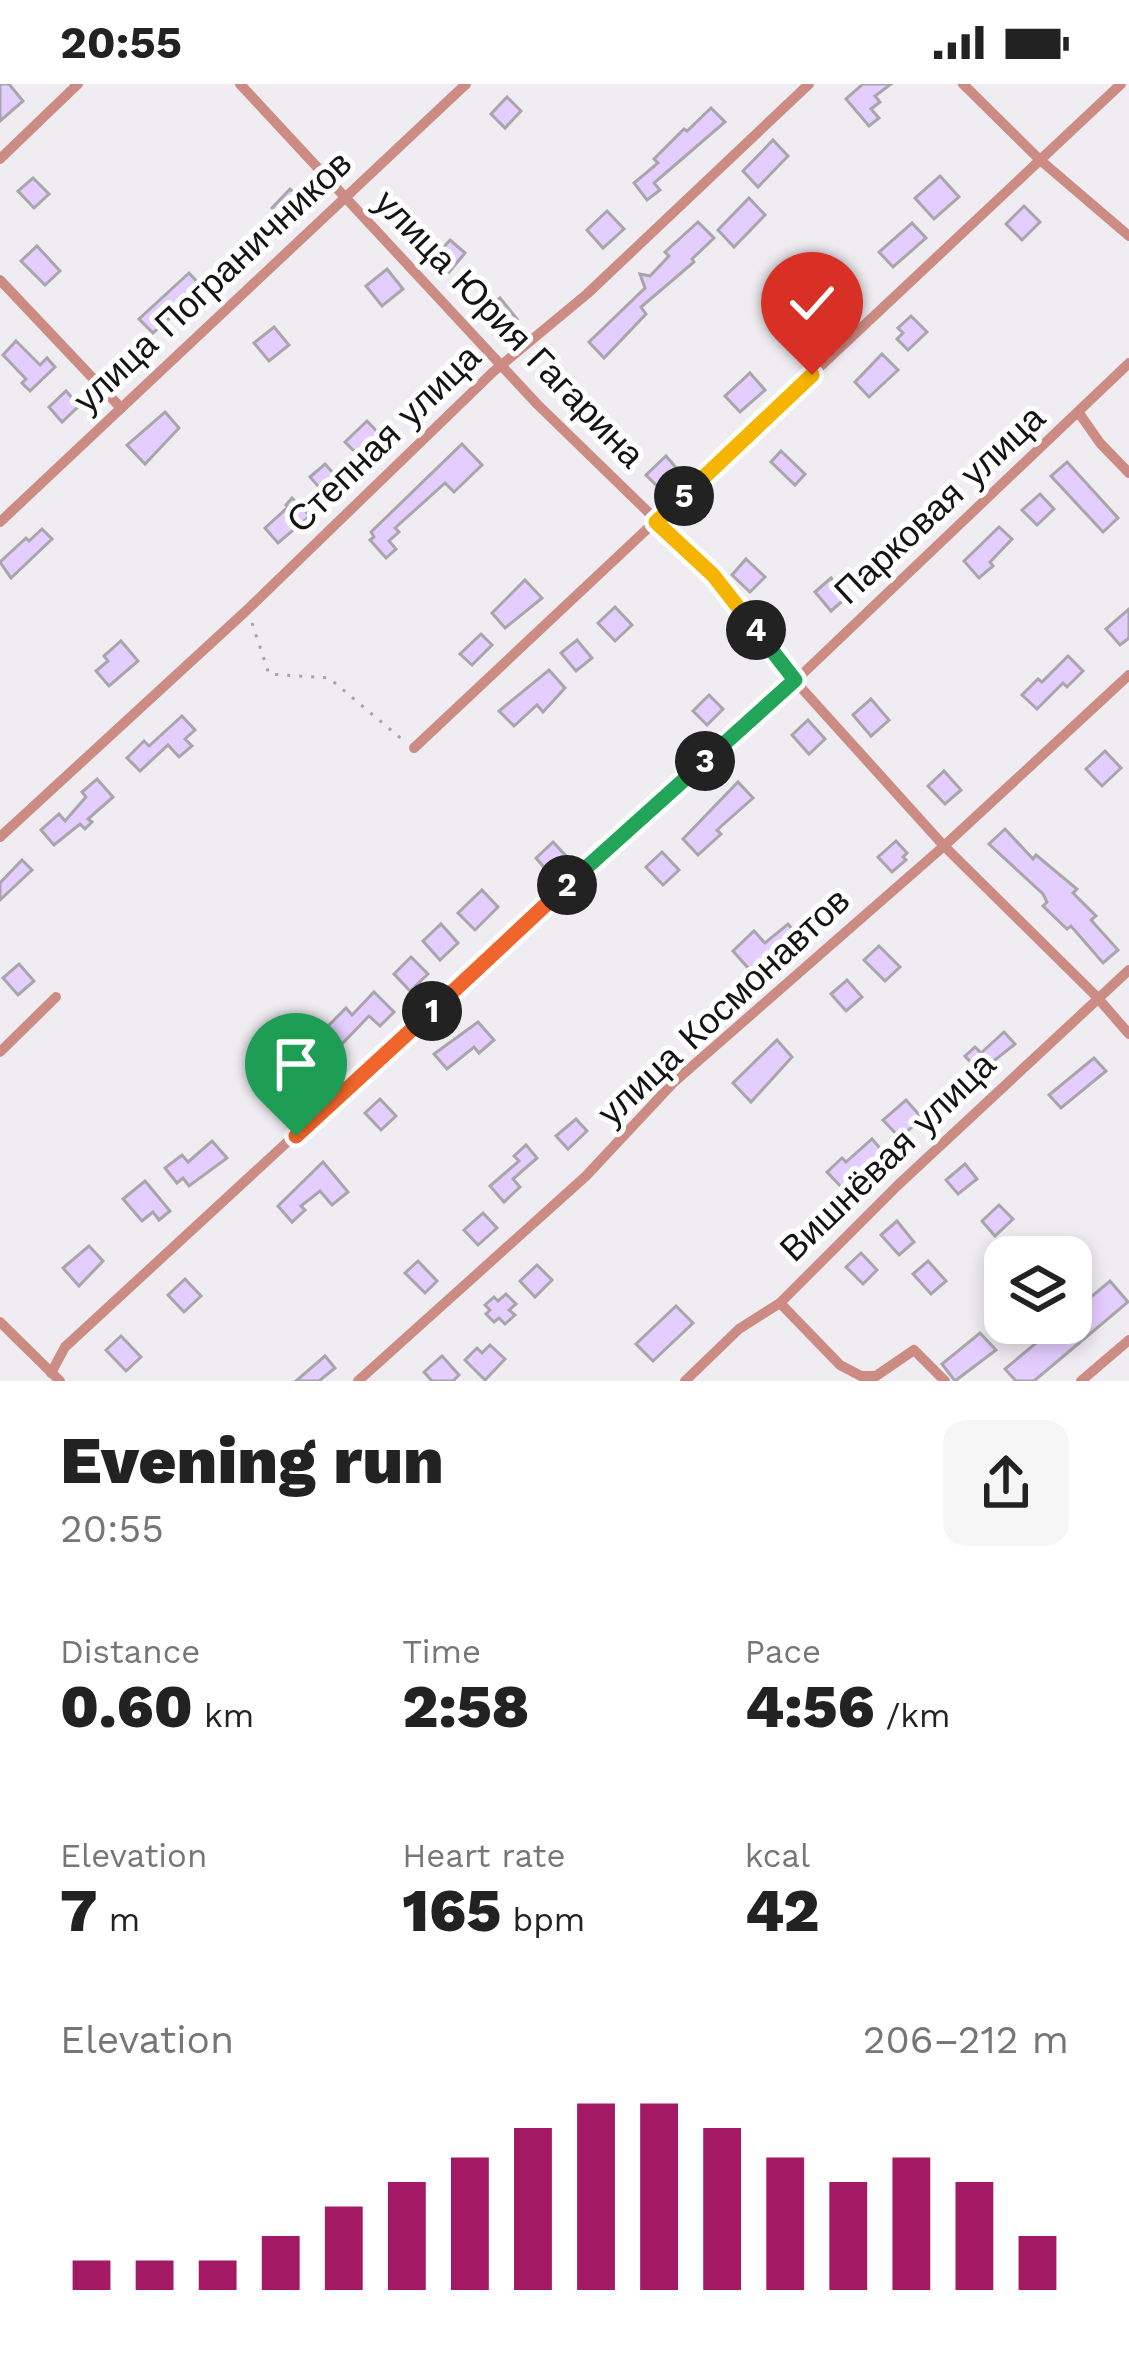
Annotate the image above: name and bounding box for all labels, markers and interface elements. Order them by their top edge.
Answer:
text: 20:55 [60,16,182,69]
street label: улица Пограничников [65,142,360,421]
street label: улица Юрия Гагарина [366,181,653,477]
pin [761,252,863,375]
icon: check [779,270,845,336]
street label: Степная улица [278,335,490,541]
street label: Парковая улица [826,396,1054,613]
pin: 5 [654,466,714,526]
text: 5 [674,476,694,515]
pin: 4 [726,600,786,660]
text: 4 [745,610,767,649]
pin: 3 [675,731,735,791]
text: 3 [695,741,715,780]
pin: 2 [537,855,597,915]
text: 2 [557,865,577,904]
street label: улица Космонавтов [589,879,858,1134]
pin: 1 [402,981,462,1041]
text: 1 [425,991,439,1030]
pin [245,1013,347,1136]
icon: arrive [263,1031,329,1097]
street label: Вишнёвая улица [772,1043,1005,1270]
map controls [984,1236,1092,1344]
button: layers [984,1236,1092,1344]
button: share [943,1420,1069,1546]
text: Evening run [60,1422,444,1499]
text: 20:55 [60,1506,164,1551]
text: Distance [60,1632,200,1671]
text: Time [402,1632,481,1671]
text: Pace [745,1632,821,1671]
text: 0.60 [60,1671,193,1742]
text: 2:58 [402,1671,529,1742]
text: 4:56 [745,1671,875,1742]
text: km [193,1696,254,1735]
text: /km [875,1696,950,1735]
text: Elevation [60,1836,207,1875]
text: Heart rate [402,1836,565,1875]
text: kcal [745,1836,810,1875]
text: 7 [60,1875,98,1946]
text: 165 [402,1875,501,1946]
text: 42 [745,1875,819,1946]
text: m [98,1900,140,1939]
text: bpm [501,1900,585,1939]
text: Elevation [60,2017,234,2062]
text: 206–212 m [863,2017,1069,2062]

